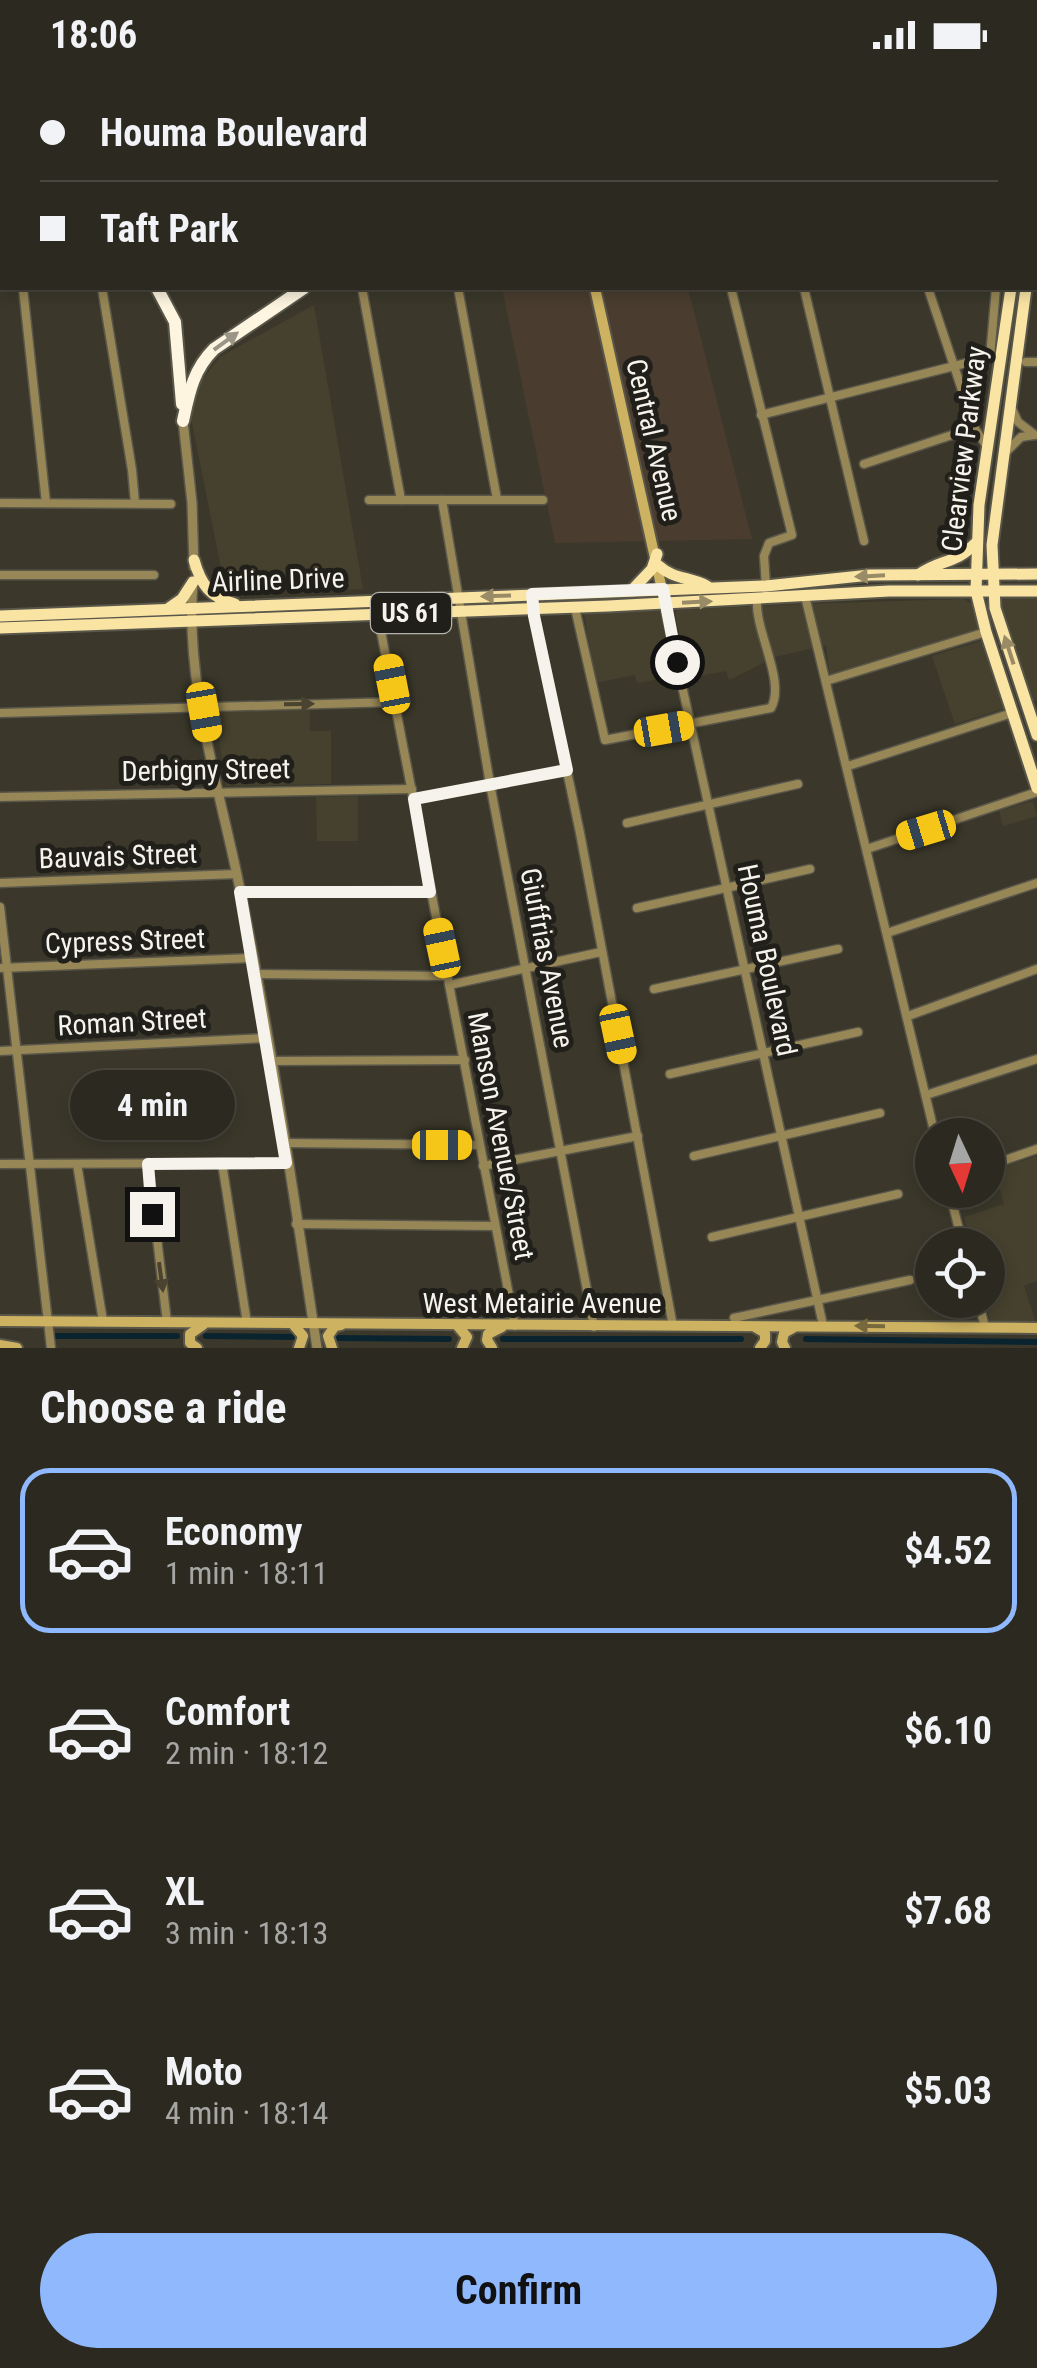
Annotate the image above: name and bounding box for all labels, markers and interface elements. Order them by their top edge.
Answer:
text: 18:06 [50,13,137,57]
text: Houma Boulevard [100,111,368,155]
text: Taft Park [100,207,238,251]
one-way arrow [213,332,239,351]
street label: Clearview Parkway [935,344,993,554]
street label: Central Avenue [619,356,689,524]
street label: Airline Drive [211,561,345,599]
one-way arrow [853,568,885,584]
one-way arrow [479,588,511,604]
road number: US 61 [371,593,451,633]
one-way arrow [682,594,714,610]
one-way arrow [1000,634,1015,664]
route start [655,640,700,685]
car [372,652,412,716]
car [184,680,224,744]
one-way arrow [283,696,315,712]
car [632,709,696,749]
street label: Derbigny Street [121,752,291,788]
car [893,807,959,853]
street label: Bauvais Street [38,837,198,875]
street label: Houma Boulevard [731,861,803,1059]
street label: Giuffrias Avenue [513,865,581,1051]
car [421,916,463,980]
street label: Cypress Street [44,922,206,960]
street label: Roman Street [57,1002,207,1042]
car [597,1002,639,1066]
street label: Manson Avenue/Street [461,1009,541,1263]
callout: 4 min [70,1069,234,1139]
text: 4 min [117,1086,188,1124]
north arrow [915,1118,1005,1208]
map controls [915,1118,1005,1318]
car [412,1130,472,1160]
route end [130,1192,175,1237]
button: locate [915,1228,1005,1318]
one-way arrow [153,1262,169,1294]
street label: West Metairie Avenue [422,1287,662,1320]
one-way arrow [853,1318,885,1334]
text: Choose a ride [40,1381,287,1434]
icon: car [45,1506,135,1596]
text: Economy [165,1510,302,1554]
text: $4.52 [904,1529,992,1573]
text: 1 min · 18:11 [165,1554,328,1592]
icon: car [45,1686,135,1776]
text: Comfort [165,1690,290,1734]
text: $6.10 [904,1709,992,1753]
text: 2 min · 18:12 [165,1734,328,1772]
icon: car [45,1866,135,1956]
text: XL [165,1870,204,1914]
text: $7.68 [904,1889,992,1933]
text: 3 min · 18:13 [165,1914,328,1952]
icon: car [45,2046,135,2136]
text: Moto [165,2050,243,2094]
text: $5.03 [904,2069,992,2113]
text: 4 min · 18:14 [165,2094,328,2132]
button: Confirm [40,2233,997,2348]

